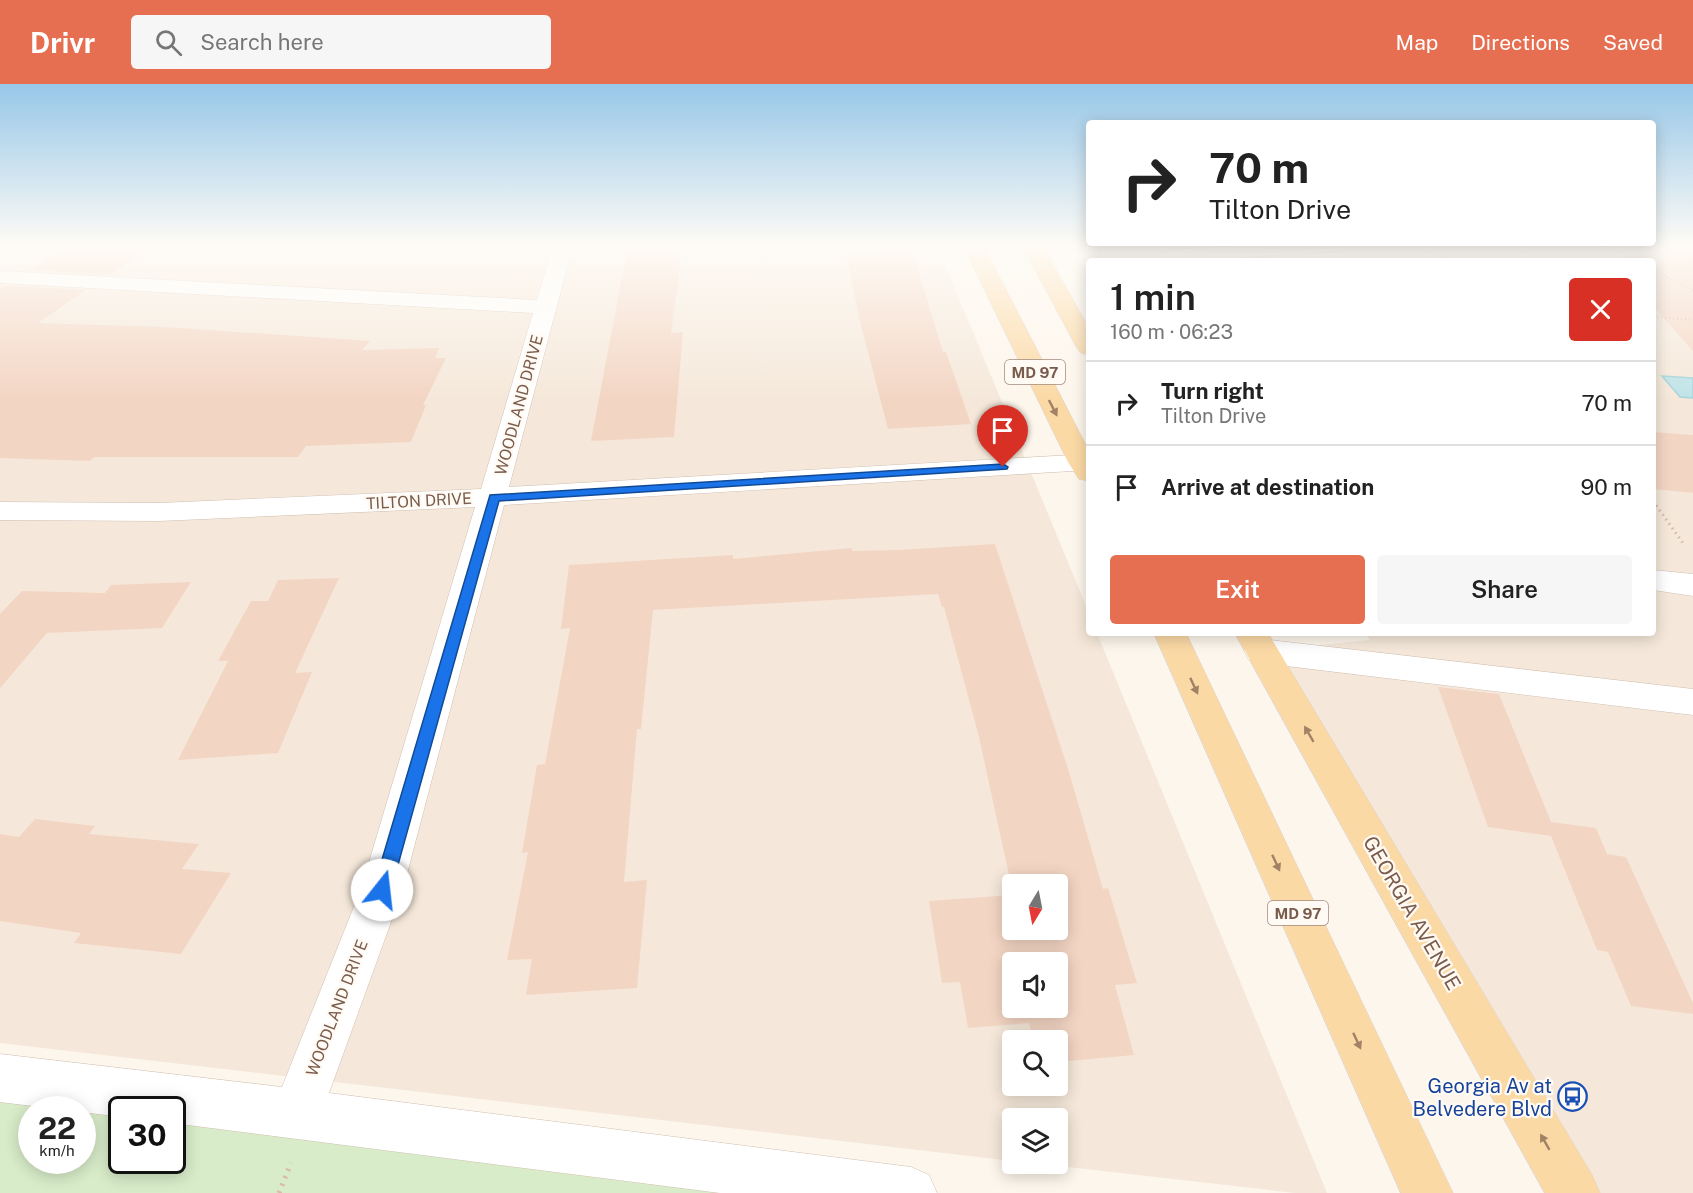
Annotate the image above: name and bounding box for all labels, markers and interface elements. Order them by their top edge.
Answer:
search box [131,15,551,69]
text: Drivr [30,26,95,59]
icon: search [152,26,185,59]
text: Search here [200,29,324,55]
text: Map [1396,30,1438,55]
text: Directions [1471,30,1570,55]
text: Saved [1603,30,1663,55]
text: 70 m [1209,143,1309,192]
icon: right [1110,144,1188,222]
text: Tilton Drive [1209,193,1351,225]
text: 1 min [1110,276,1196,318]
button: close [1569,278,1632,341]
text: 160 m · 06:23 [1110,320,1233,344]
street label: WOODLAND DRIVE [491,333,547,477]
road number: MD 97 [1005,360,1065,384]
text: Turn right [1161,378,1264,404]
icon: right [1110,387,1143,420]
text: 70 m [1581,390,1632,416]
one-way arrow [1048,400,1058,417]
text: Tilton Drive [1161,404,1266,428]
pin [977,405,1028,467]
icon: arrive [986,414,1019,447]
icon: arrive [1110,471,1143,504]
text: Arrive at destination [1161,474,1374,500]
text: 90 m [1581,474,1632,500]
street label: TILTON DRIVE [366,489,472,513]
button: Exit [1110,555,1365,624]
button: Share [1377,555,1632,624]
one-way arrow [1190,678,1199,695]
one-way arrow [1304,725,1314,742]
street label: GEORGIA AVENUE [1358,832,1466,994]
one-way arrow [1271,855,1280,872]
position arrow [350,858,414,922]
north arrow [1002,874,1068,940]
map controls [1002,874,1068,1174]
road number: MD 97 [1268,901,1328,925]
street label: WOODLAND DRIVE [302,937,372,1079]
button: sound [1002,952,1068,1018]
button: search [1002,1030,1068,1096]
one-way arrow [1352,1032,1362,1050]
place label: Georgia Av at Belvedere Blvd [1412,1074,1552,1121]
bus stop icon: Georgia Av at Belvedere Blvd [1557,1081,1589,1113]
speed limit sign: 30 [108,1096,186,1174]
button: layers [1002,1108,1068,1174]
text: 22 [38,1110,76,1146]
one-way arrow [1540,1133,1550,1150]
text: km/h [39,1142,75,1159]

